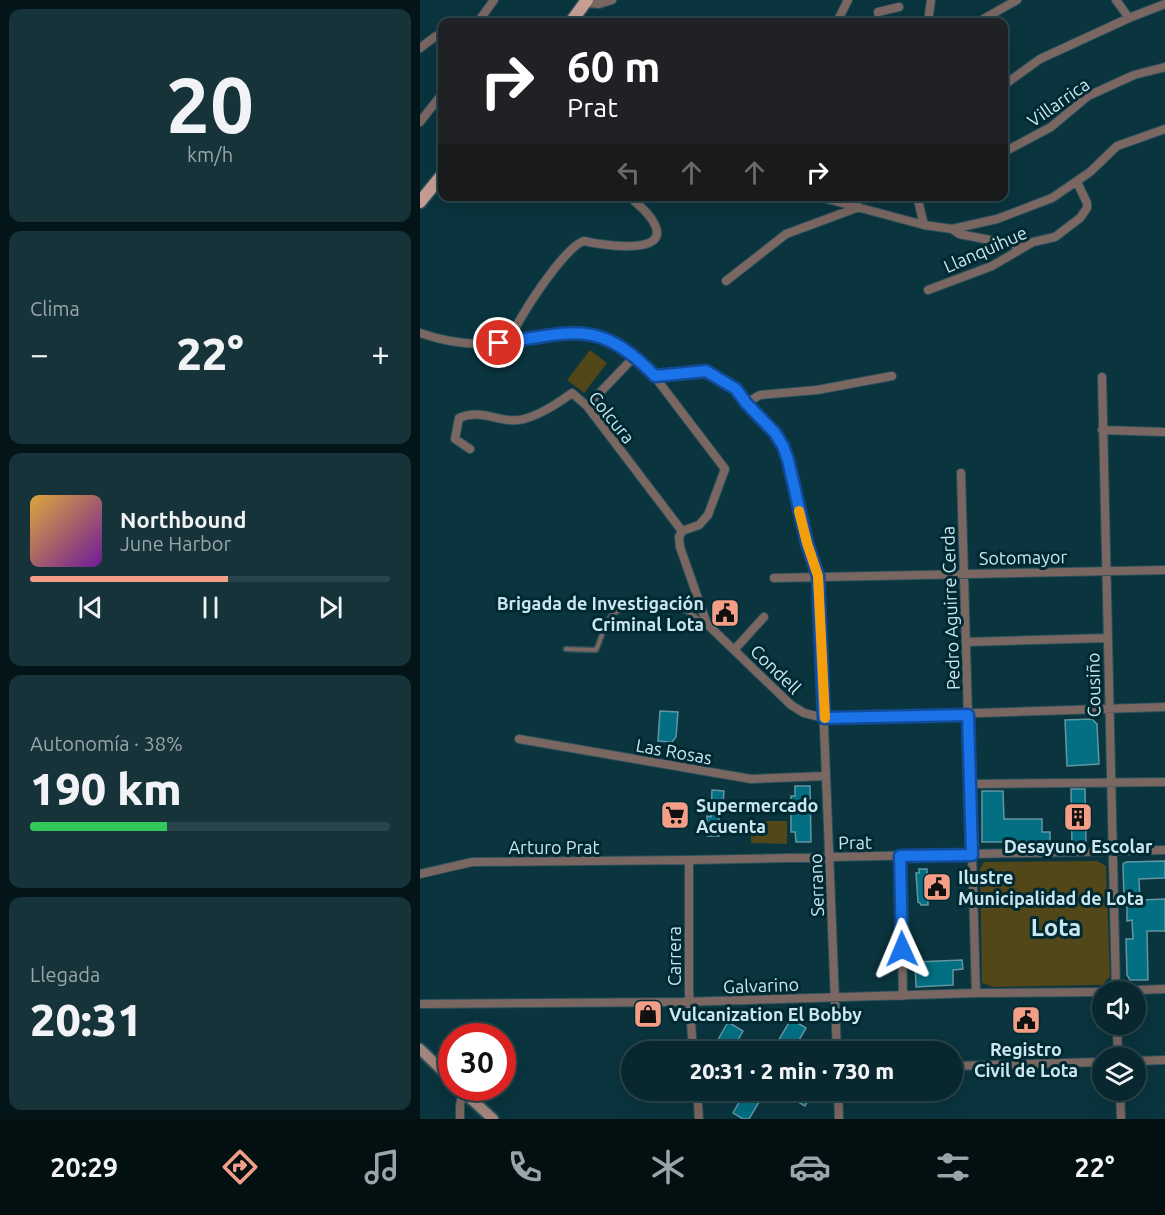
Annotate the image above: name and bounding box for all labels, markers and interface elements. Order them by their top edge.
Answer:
icon: right [468,42,546,120]
text: 60 m [567,43,661,90]
text: 20 [166,60,254,148]
street label: Villarrica [1023,74,1093,130]
text: Prat [567,92,618,122]
text: km/h [187,143,233,166]
icon: left [612,156,645,189]
icon: ahead [675,156,708,189]
icon: ahead [738,156,771,189]
icon: right [801,156,834,189]
street label: Llanquihue [940,222,1030,276]
text: Clima [30,297,80,320]
pin [473,317,524,368]
icon: arrive [482,326,515,359]
text: 22° [176,328,244,379]
text: − [30,335,49,372]
text: + [371,335,390,372]
street label: Colcura [585,387,639,447]
text: Northbound [120,507,246,532]
street label: Pedro Aguirre Cerda [937,526,963,690]
text: June Harbor [120,532,231,555]
street label: Sotomayor [979,546,1067,568]
icon: previous [74,591,107,624]
icon: pause [194,591,227,624]
icon: next [314,591,347,624]
place label: Brigada de Investigación Criminal Lota [497,593,704,634]
public building icon: Brigada de Investigación Criminal Lota [709,597,741,629]
street label: Condell [747,640,805,698]
street label: Cousiño [1082,652,1104,718]
text: Autonomía · 38% [30,732,183,755]
street label: Las Rosas [634,734,714,768]
text: 190 km [30,763,182,814]
place label: Supermercado Acuenta [696,795,818,836]
supermarket icon: Supermercado Acuenta [659,799,691,831]
building icon: Desayuno Escolar [1062,801,1094,833]
street label: Prat [838,832,872,852]
place label: Desayuno Escolar [1004,836,1153,856]
street label: Arturo Prat [508,837,600,857]
street label: Serrano [805,853,827,917]
place label: Ilustre Municipalidad de Lota [958,867,1144,908]
public building icon: Ilustre Municipalidad de Lota [921,871,953,903]
district label: Lota [1031,914,1081,941]
position arrow [870,917,934,981]
street label: Carrera [664,926,684,986]
text: Llegada [30,963,100,986]
street label: Galvarino [723,974,799,996]
map controls [1092,981,1146,1101]
button: sound [1092,981,1146,1035]
text: 20:31 [30,994,143,1045]
shop icon: Vulcanization El Bobby [632,998,664,1030]
place label: Vulcanization El Bobby [669,1004,862,1024]
public building icon: Registro Civil de Lota [1010,1004,1042,1036]
speed limit sign: 30 [438,1023,516,1101]
place label: Registro Civil de Lota [974,1039,1078,1080]
button: layers [1092,1047,1146,1101]
text: 20:31 · 2 min · 730 m [690,1058,894,1083]
icon: directions [219,1146,261,1188]
icon: music [361,1146,403,1188]
icon: phone [504,1146,546,1188]
icon: climate [647,1146,689,1188]
icon: car [789,1146,831,1188]
icon: filters [932,1146,974,1188]
text: 20:29 [50,1152,118,1182]
text: 22° [1075,1152,1115,1182]

